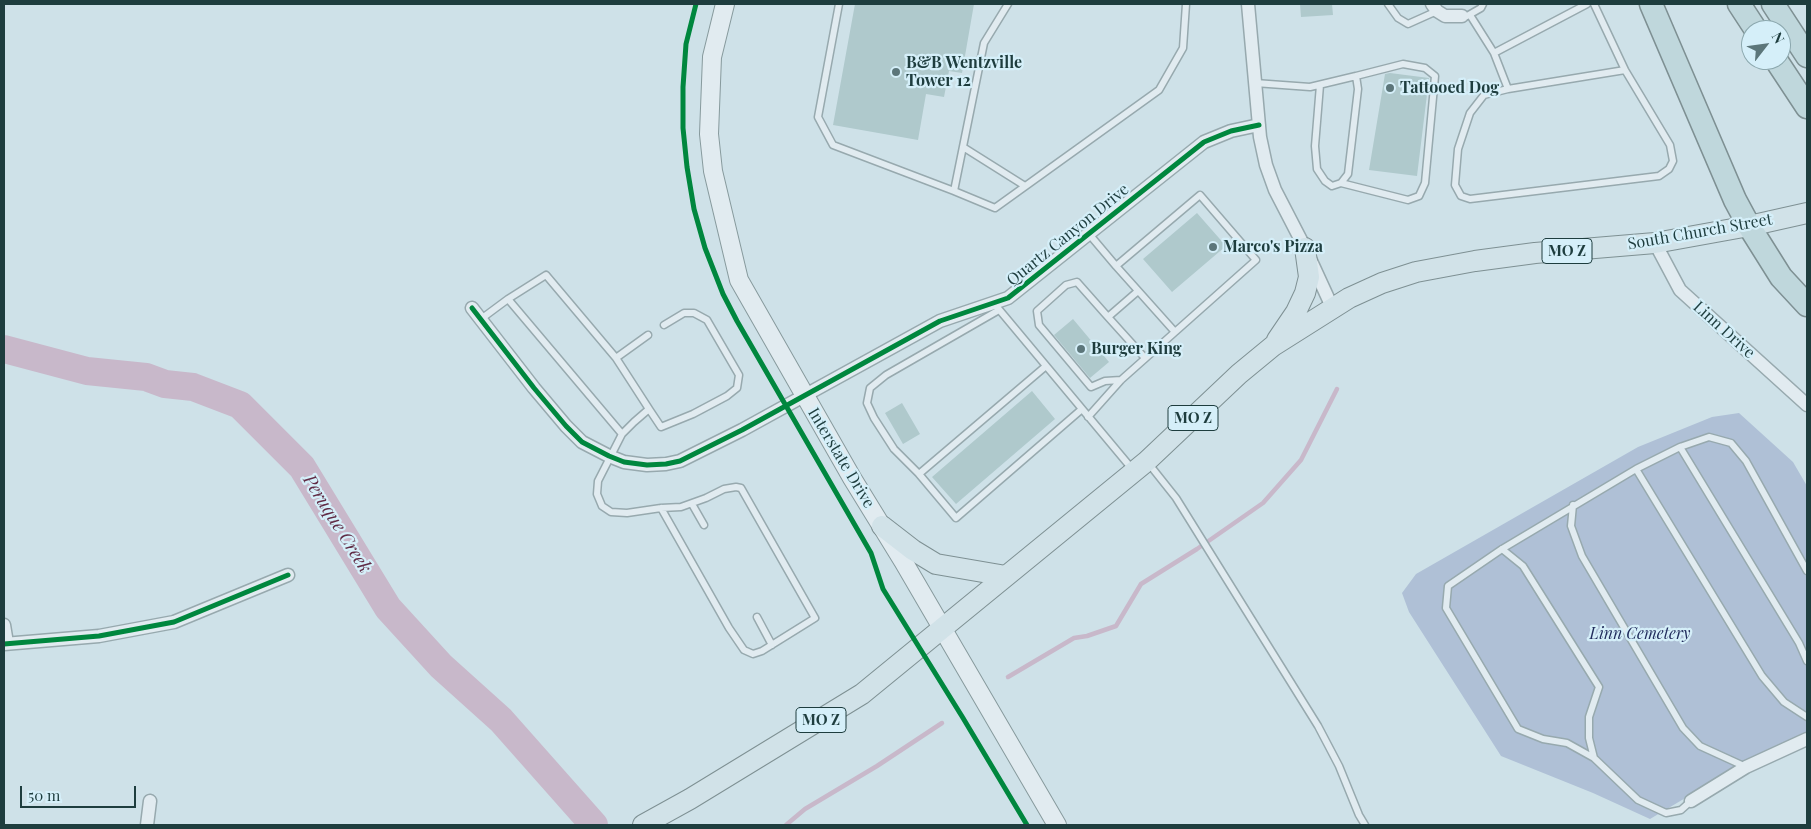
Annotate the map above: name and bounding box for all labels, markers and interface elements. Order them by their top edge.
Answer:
north arrow [1741,20,1791,70]
text: N [1768,29,1789,47]
place label: B&B Wentzville Tower 12 [906,53,1022,91]
marker: B&B Wentzville Tower 12 [890,66,902,78]
place label: Tattooed Dog [1400,78,1499,98]
marker: Tattooed Dog [1384,82,1396,94]
street label: Quartz Canyon Drive [1003,180,1133,290]
street label: South Church Street [1626,210,1774,254]
place label: Marco's Pizza [1223,237,1323,257]
road number: MO Z [1542,238,1592,264]
marker: Marco's Pizza [1207,241,1219,253]
street label: Linn Drive [1689,297,1759,363]
place label: Burger King [1091,339,1182,359]
marker: Burger King [1075,343,1087,355]
street label: Interstate Drive [804,404,878,512]
road number: MO Z [1168,406,1218,430]
water label: Peruque Creek [298,471,376,577]
park label: Linn Cemetery [1590,624,1690,644]
road number: MO Z [796,708,846,732]
scale bar [22,776,139,808]
text: 50 m [28,785,60,805]

